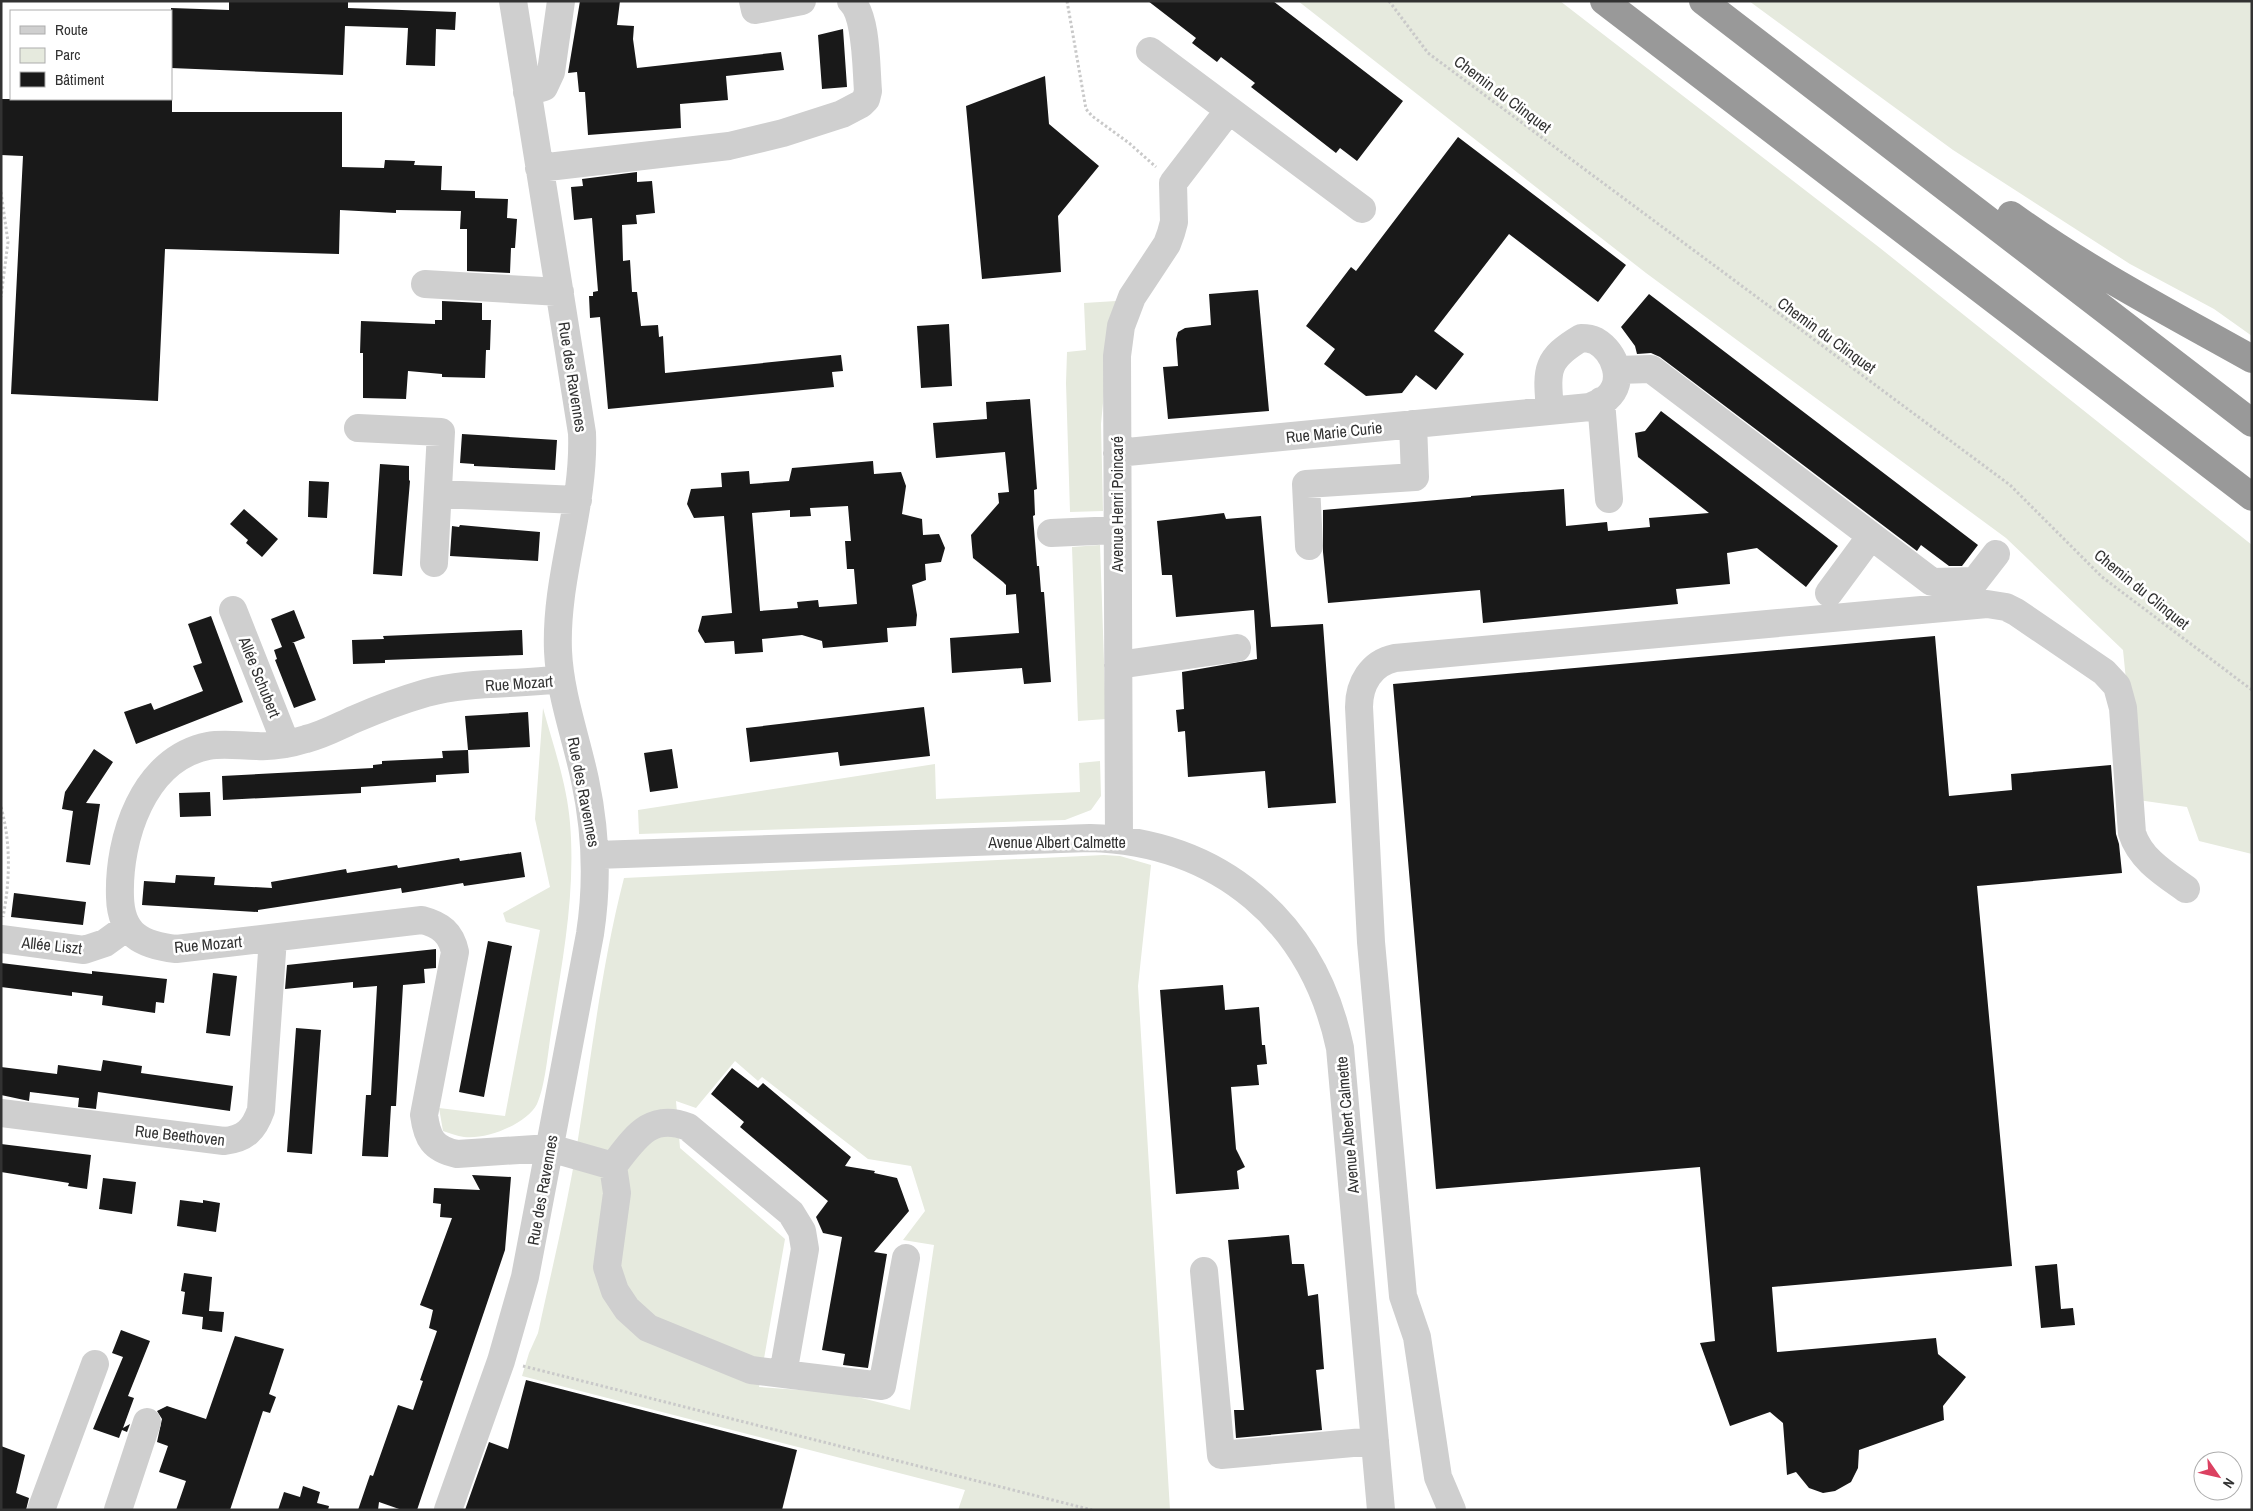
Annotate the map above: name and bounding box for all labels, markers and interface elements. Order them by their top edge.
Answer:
legend [10,10,172,100]
text: Route [55,19,88,40]
text: Parc [55,44,80,65]
street label: Chemin du Clinquet [1450,50,1556,138]
text: Bâtiment [55,69,105,90]
street label: Chemin du Clinquet [1773,292,1881,378]
street label: Rue des Ravennes [553,320,593,434]
street label: Rue Marie Curie [1285,416,1383,448]
street label: Avenue Henri Poincaré [1106,436,1128,573]
street label: Chemin du Clinquet [2090,544,2195,634]
street label: Allée Schubert [233,632,286,721]
street label: Rue Mozart [484,670,554,696]
street label: Rue des Ravennes [563,735,605,849]
street label: Avenue Albert Calmette [987,831,1126,853]
street label: Rue Mozart [173,930,243,958]
street label: Allée Liszt [20,931,84,959]
street label: Avenue Albert Calmette [1330,1055,1364,1196]
street label: Rue Beethoven [134,1119,226,1151]
street label: Rue des Ravennes [521,1133,563,1247]
north arrow [2193,1451,2243,1501]
text: N [2219,1475,2239,1492]

